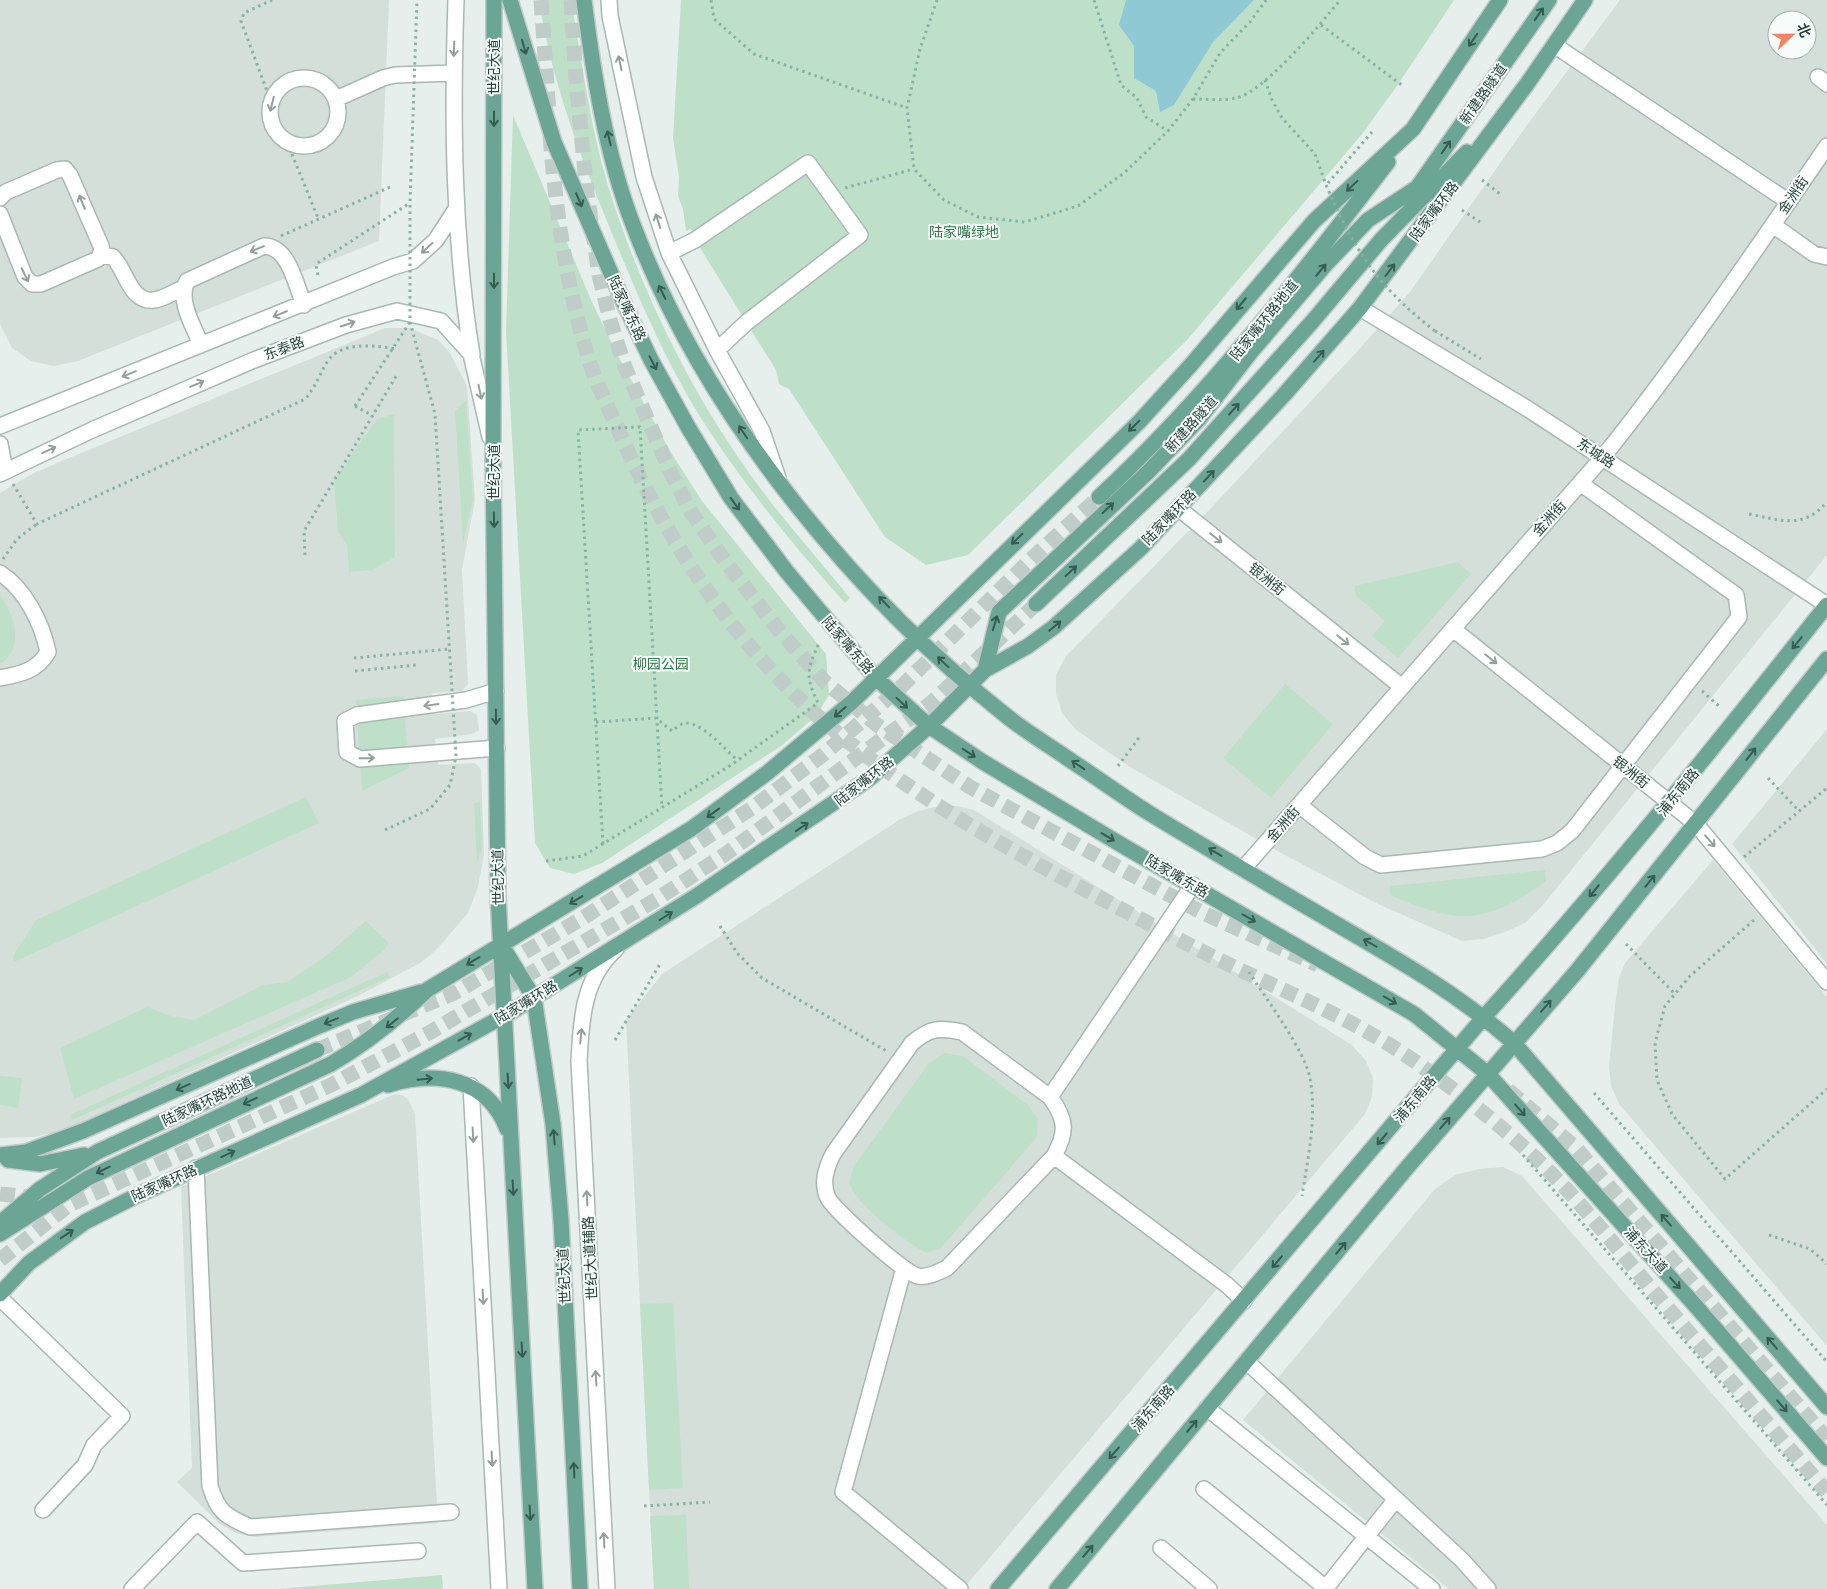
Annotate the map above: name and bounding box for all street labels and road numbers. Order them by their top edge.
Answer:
street label: 世纪大道 [485,39,503,95]
street label: 新建路隧道 [1456,60,1510,128]
street label: 金洲街 [1774,173,1812,217]
street label: 陆家嘴环路 [1406,178,1462,244]
street label: 陆家嘴东路 [604,272,650,344]
street label: 陆家嘴环路地道 [1226,276,1302,364]
street label: 东泰路 [261,332,307,364]
street label: 新建路隧道 [1161,392,1221,456]
street label: 东城路 [1573,434,1619,472]
street label: 世纪大道 [485,444,503,500]
street label: 陆家嘴环路 [1138,486,1200,548]
street label: 金洲街 [1528,496,1570,540]
street label: 银洲街 [1245,559,1289,599]
street label: 陆家嘴东路 [818,613,878,677]
street label: 陆家嘴环路 [831,752,897,810]
street label: 银洲街 [1609,752,1653,792]
street label: 浦东南路 [1653,765,1703,819]
street label: 金洲街 [1262,802,1304,846]
street label: 世纪大道 [489,849,507,905]
street label: 陆家嘴东路 [1142,851,1212,901]
street label: 陆家嘴环路 [491,976,561,1028]
street label: 陆家嘴环路地道 [159,1072,255,1130]
street label: 浦东南路 [1390,1072,1440,1126]
street label: 陆家嘴环路 [128,1161,200,1205]
street label: 世纪大道辅路 [579,1216,601,1300]
street label: 浦东大道 [1621,1223,1671,1277]
street label: 世纪大道 [554,1248,574,1304]
street label: 浦东南路 [1128,1381,1178,1435]

